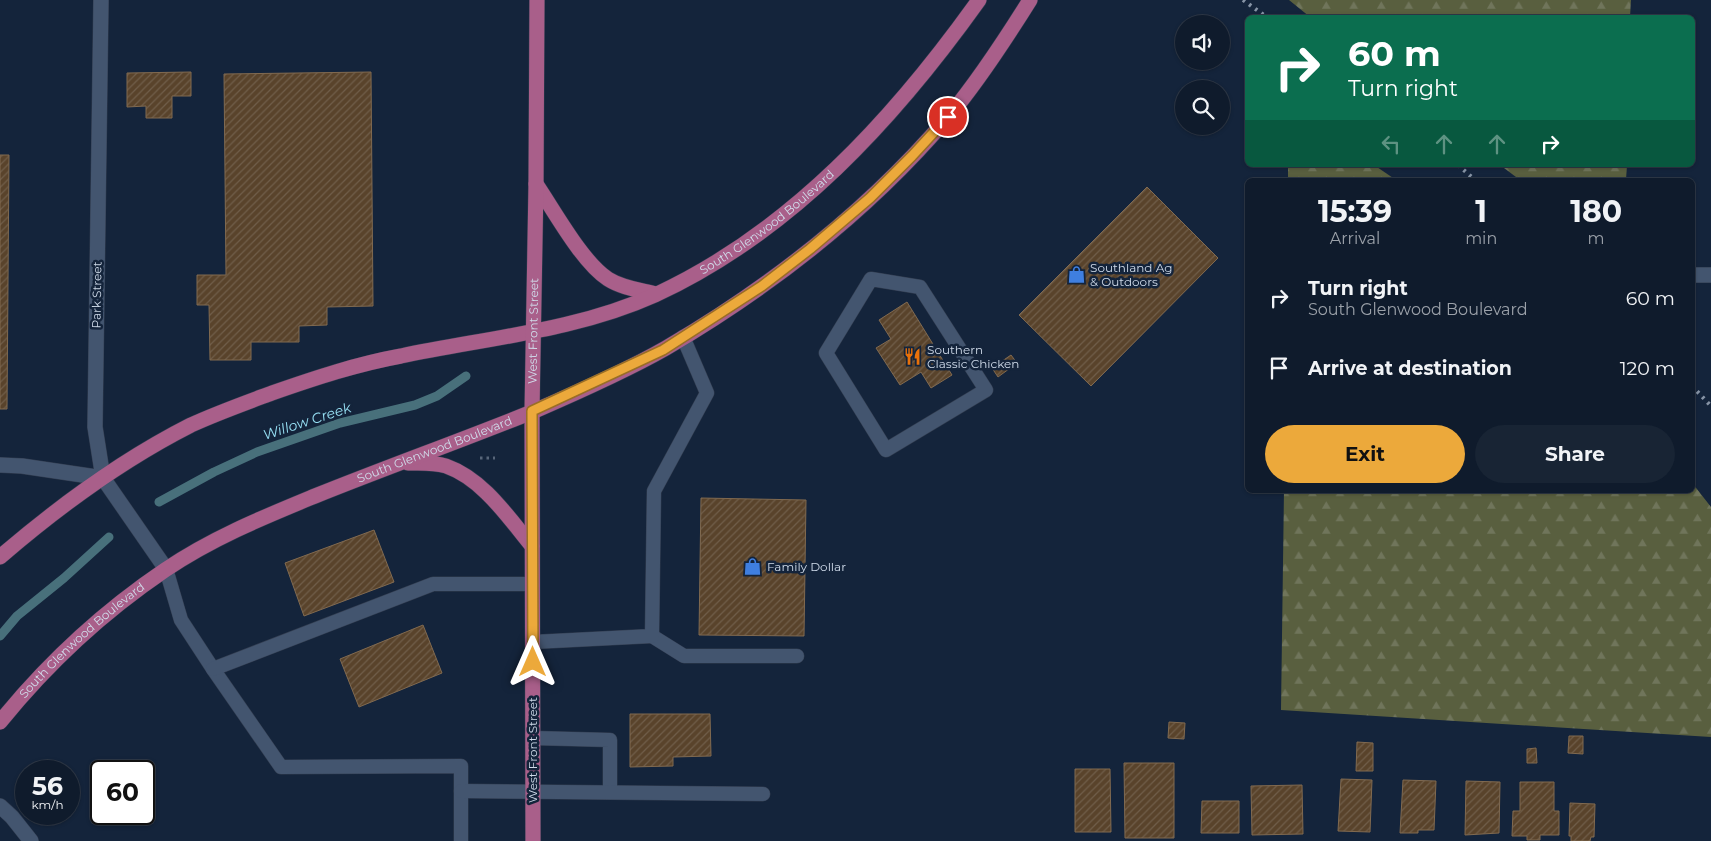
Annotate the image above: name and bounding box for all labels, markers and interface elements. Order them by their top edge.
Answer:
map controls [1175,15,1230,135]
button: sound [1175,15,1230,70]
text: 60 m [1348,32,1441,75]
icon: right [1265,35,1330,100]
text: Turn right [1348,75,1458,102]
button: search [1175,80,1230,135]
pin [927,96,969,138]
icon: arrive [934,103,962,131]
icon: left [1377,130,1405,158]
icon: ahead [1430,130,1458,158]
icon: ahead [1483,130,1511,158]
icon: right [1536,130,1564,158]
street label: South Glenwood Boulevard [697,166,837,277]
text: 15:39 [1318,193,1392,230]
text: 1 [1475,193,1487,230]
text: 180 [1570,193,1622,230]
text: Arrival [1330,229,1380,248]
text: min [1465,229,1497,248]
text: m [1588,229,1605,248]
place label: Southland Ag & Outdoors [1090,260,1172,289]
street label: Park Street [88,261,105,329]
shop icon: Southland Ag & Outdoors [1066,265,1086,285]
text: Turn right [1308,277,1408,300]
street label: West Front Street [524,278,541,384]
icon: right [1265,284,1293,312]
text: 60 m [1626,287,1675,310]
text: South Glenwood Boulevard [1308,300,1528,319]
place label: Southern Classic Chicken [927,342,1019,371]
restaurant icon: Southern Classic Chicken [903,347,923,367]
icon: arrive [1265,354,1293,382]
text: Arrive at destination [1308,357,1512,380]
text: 120 m [1620,357,1675,380]
water label: Willow Creek [261,398,354,444]
street label: South Glenwood Boulevard [355,413,514,486]
button: Exit [1265,425,1465,483]
button: Share [1475,425,1675,483]
shop icon: Family Dollar [743,557,763,577]
place label: Family Dollar [767,559,846,574]
street label: South Glenwood Boulevard [16,579,147,701]
position arrow [506,635,558,687]
street label: West Front Street [525,697,540,803]
speed limit sign: 60 [90,760,155,825]
text: 56 [32,771,63,801]
text: km/h [31,797,64,812]

